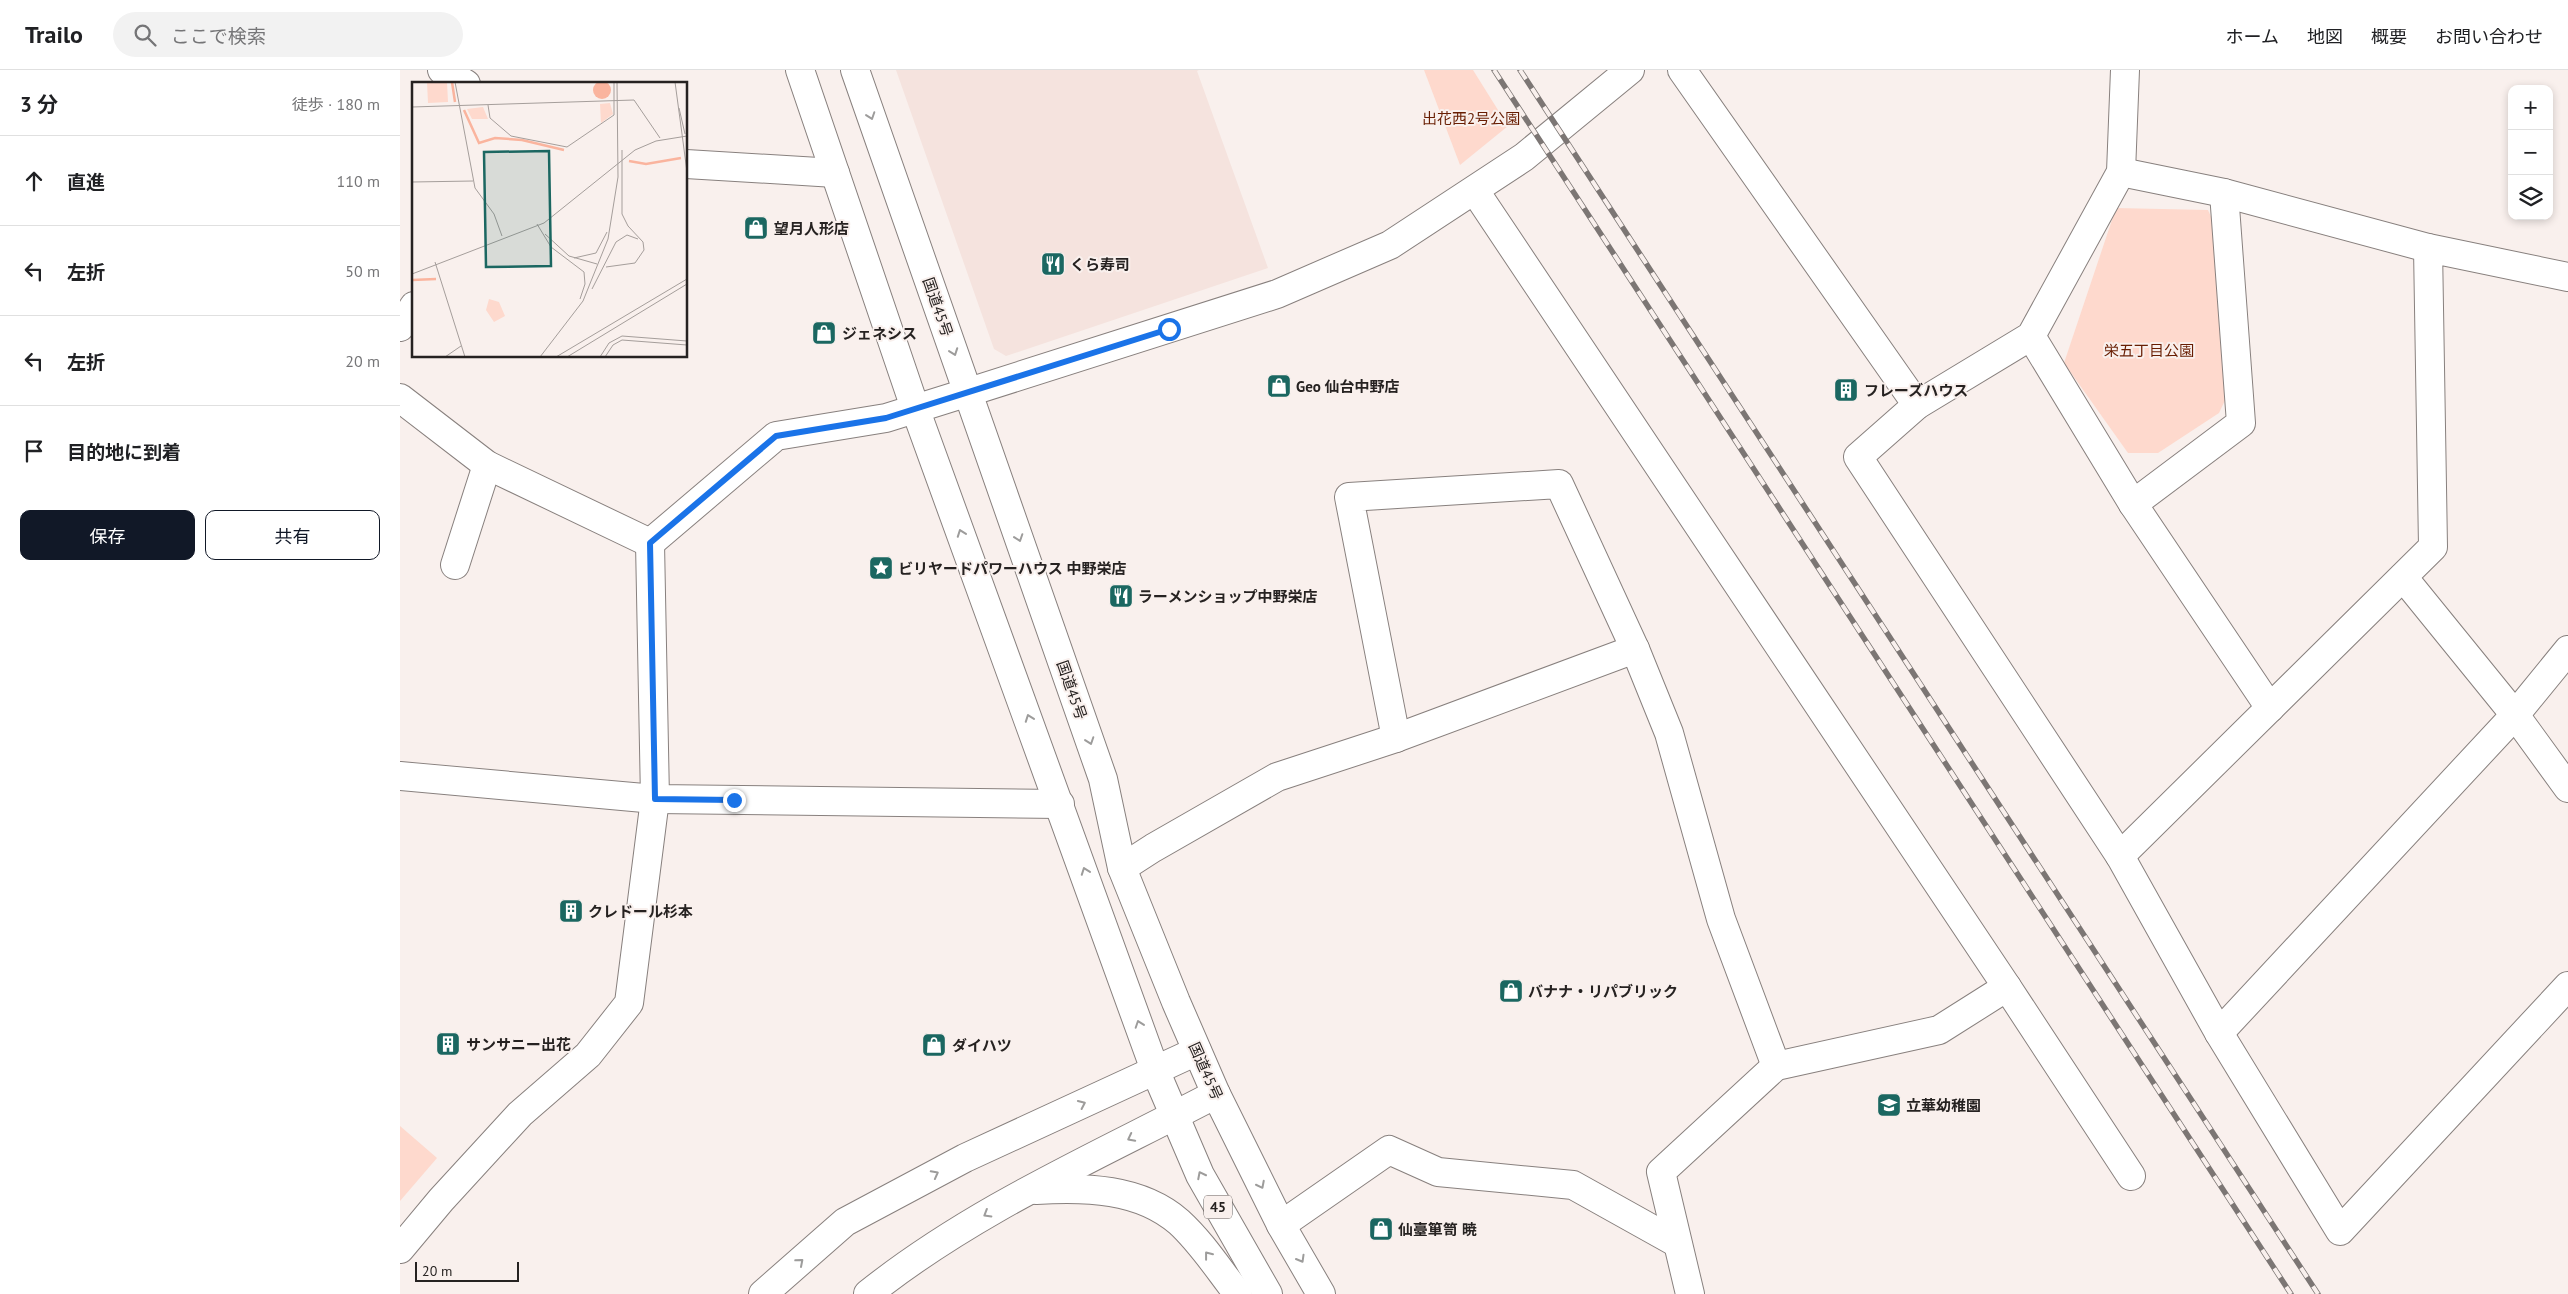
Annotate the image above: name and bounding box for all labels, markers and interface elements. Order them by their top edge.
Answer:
search box [113,12,463,57]
text: Trailo [25,19,83,50]
icon: search [131,21,159,49]
text: ここで検索 [171,24,266,48]
text: ホーム [2226,25,2279,48]
text: 地図 [2307,25,2343,48]
text: 概要 [2371,25,2407,48]
text: お問い合わせ [2435,25,2543,48]
inset map [412,82,688,358]
map controls [2508,85,2553,220]
button: + [2508,85,2553,130]
text: 3 分 [20,91,58,118]
text: 徒歩 · 180 m [292,94,380,114]
park label: 出花西2号公園 [1422,109,1520,128]
one-way arrow [865,111,875,120]
button: − [2508,130,2553,175]
icon: ahead [20,167,48,195]
text: 直進 [67,170,105,194]
text: 110 m [337,171,380,191]
button: layers [2508,175,2553,220]
shop icon: 望月人形店 [743,215,769,241]
place label: 望月人形店 [774,219,849,238]
restaurant icon: くら寿司 [1040,251,1066,277]
place label: くら寿司 [1070,255,1130,274]
icon: left [20,257,48,285]
text: 左折 [67,260,105,284]
text: 50 m [345,261,380,281]
street label: 国道45号 [919,275,957,339]
route start [1158,318,1181,341]
shop icon: ジェネシス [811,320,837,346]
place label: ジェネシス [842,324,917,343]
park label: 栄五丁目公園 [2104,341,2194,360]
icon: left [20,347,48,375]
one-way arrow [948,347,958,356]
text: 左折 [67,350,105,374]
text: 20 m [345,351,380,371]
shop icon: Geo 仙台中野店 [1266,373,1292,399]
place label: Geo 仙台中野店 [1296,377,1400,396]
building icon: フレーズハウス [1833,377,1859,403]
place label: フレーズハウス [1864,381,1968,400]
icon: arrive [20,437,48,465]
text: 目的地に到着 [67,440,181,464]
button: 保存 [20,510,195,560]
button: 共有 [205,510,380,560]
one-way arrow [957,529,967,538]
one-way arrow [1013,533,1023,542]
place icon: ビリヤードパワーハウス 中野栄店 [868,555,894,581]
place label: ビリヤードパワーハウス 中野栄店 [898,559,1127,578]
restaurant icon: ラーメンショップ中野栄店 [1108,583,1134,609]
place label: ラーメンショップ中野栄店 [1138,587,1317,606]
street label: 国道45号 [1053,658,1091,722]
one-way arrow [1025,715,1035,723]
one-way arrow [1084,736,1094,745]
route end [723,789,746,812]
one-way arrow [1080,867,1090,876]
building icon: クレドール杉本 [558,898,584,924]
place label: クレドール杉本 [588,902,693,921]
shop icon: バナナ・リパブリック [1498,978,1524,1004]
place label: バナナ・リパブリック [1528,982,1678,1001]
one-way arrow [1135,1020,1145,1029]
building icon: サンサニー出花 [435,1031,461,1057]
shop icon: ダイハツ [921,1032,947,1058]
place label: サンサニー出花 [466,1035,571,1054]
place label: ダイハツ [952,1036,1012,1055]
street label: 国道45号 [1185,1039,1227,1103]
school or university icon: 立華幼稚園 [1876,1092,1902,1118]
place label: 立華幼稚園 [1906,1096,1981,1115]
one-way arrow [1077,1100,1086,1111]
one-way arrow [1127,1132,1136,1142]
one-way arrow [930,1170,939,1180]
one-way arrow [1197,1171,1207,1180]
one-way arrow [1255,1180,1266,1189]
road number: 45 [1204,1196,1232,1218]
one-way arrow [984,1208,993,1218]
shop icon: 仙臺箪笥 暁 [1368,1216,1394,1242]
place label: 仙臺箪笥 暁 [1398,1220,1477,1239]
one-way arrow [1206,1252,1214,1261]
one-way arrow [1295,1254,1305,1263]
scale bar [415,1259,519,1282]
one-way arrow [794,1259,803,1268]
text: 20 m [422,1262,452,1280]

